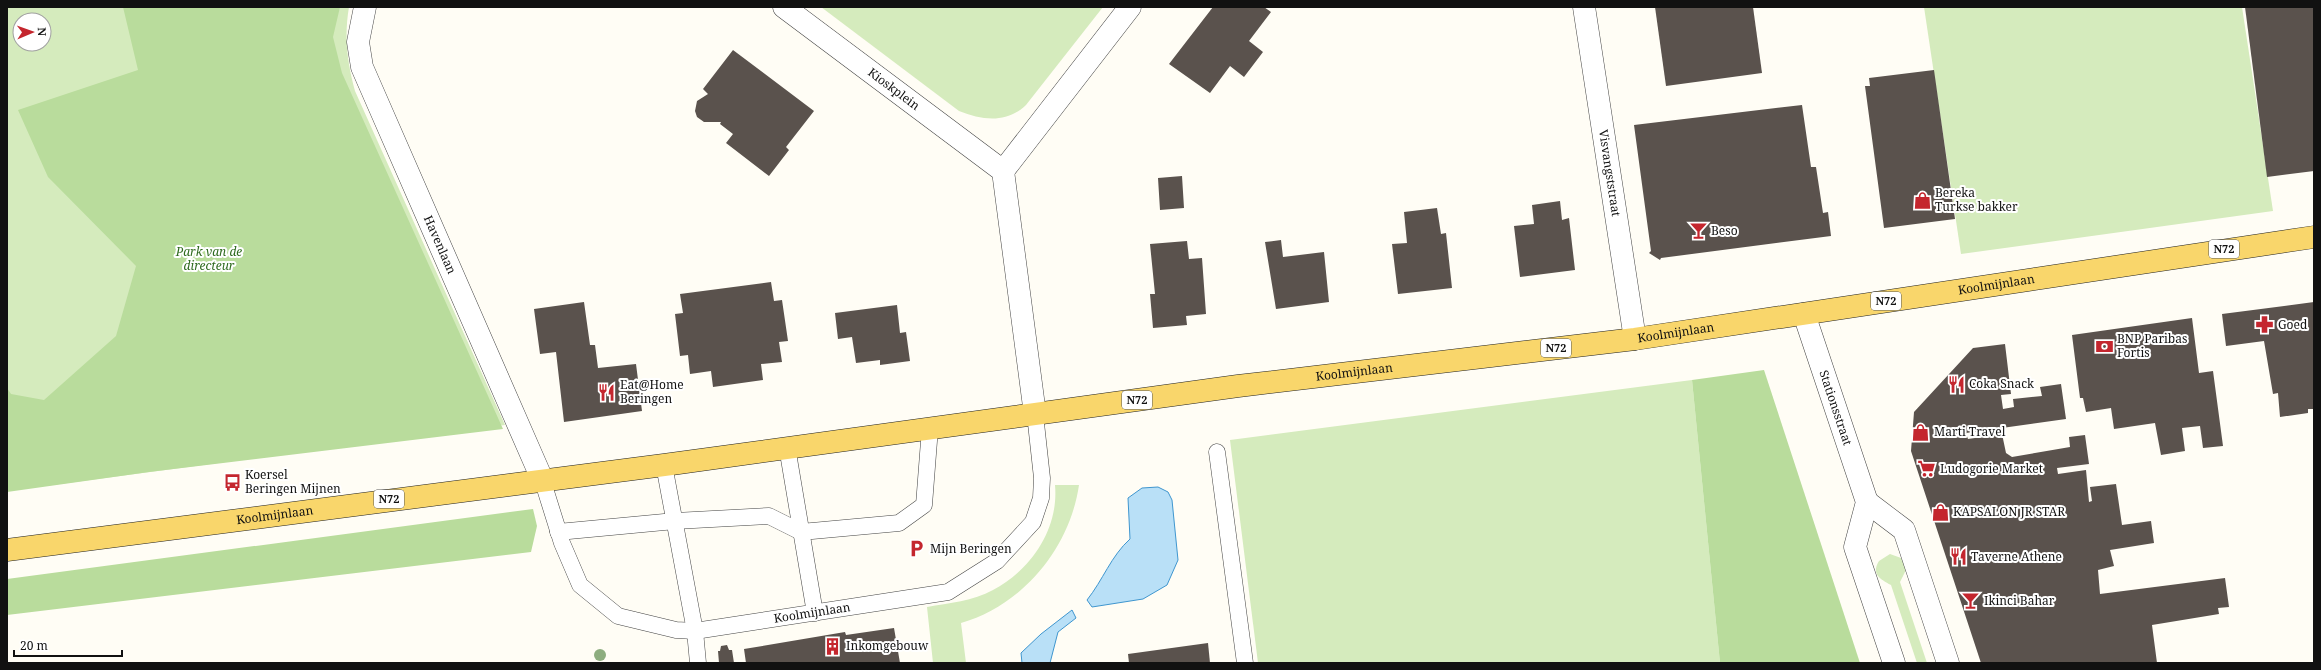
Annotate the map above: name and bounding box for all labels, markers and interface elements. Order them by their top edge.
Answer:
north arrow [12,12,52,52]
text: N [35,27,50,37]
street label: Kioskplein [865,64,924,114]
street label: Visvangststraat [1595,128,1625,218]
place label: Bereka Turkse bakker [1935,184,2018,215]
shop icon: Bereka Turkse bakker [1912,190,1932,210]
street label: Havenlaan [420,213,461,277]
bar icon: Beso [1688,221,1708,241]
place label: Beso [1711,222,1738,239]
road number: N72 [2209,240,2239,258]
park label: Park van de directeur [175,243,242,274]
street label: Koolmijnlaan [1957,270,2036,298]
road number: N72 [1871,292,1901,310]
pharmacy icon: Goed [2255,315,2275,335]
place label: Goed [2278,316,2308,333]
street label: Koolmijnlaan [1636,318,1716,347]
place label: BNP Paribas Fortis [2117,330,2187,361]
bank icon: BNP Paribas Fortis [2094,336,2114,356]
road number: N72 [1541,339,1571,357]
street label: Koolmijnlaan [1315,359,1394,385]
street label: Stationsstraat [1815,368,1856,448]
restaurant icon: Coka Snack [1946,374,1966,394]
place label: Coka Snack [1969,375,2035,392]
place label: Eat@Home Beringen [620,376,684,407]
restaurant icon: Eat@Home Beringen [597,382,617,402]
road number: N72 [1122,391,1152,409]
shop icon: Marti Travel [1911,422,1931,442]
place label: Marti Travel [1934,423,2006,440]
supermarket icon: Ludogorie Market [1917,459,1937,479]
place label: Ludogorie Market [1940,460,2043,477]
place label: Koersel Beringen Mijnen [245,466,341,497]
bus stop icon: Koersel Beringen Mijnen [222,472,242,492]
road number: N72 [374,490,404,508]
street label: Koolmijnlaan [235,501,314,528]
shop icon: KAPSALON JR STAR [1930,502,1950,522]
place label: KAPSALON JR STAR [1953,503,2065,520]
parking icon: Mijn Beringen [907,539,927,559]
place label: Mijn Beringen [930,540,1012,557]
restaurant icon: Taverne Athene [1948,547,1968,567]
place label: Taverne Athene [1971,548,2062,565]
bar icon: Ikinci Bahar [1961,591,1981,611]
place label: Ikinci Bahar [1984,592,2055,609]
street label: Koolmijnlaan [773,598,852,627]
scale bar [14,632,122,658]
building icon: Inkomgebouw [823,636,843,656]
text: 20 m [20,637,48,654]
place label: Inkomgebouw [846,637,929,654]

